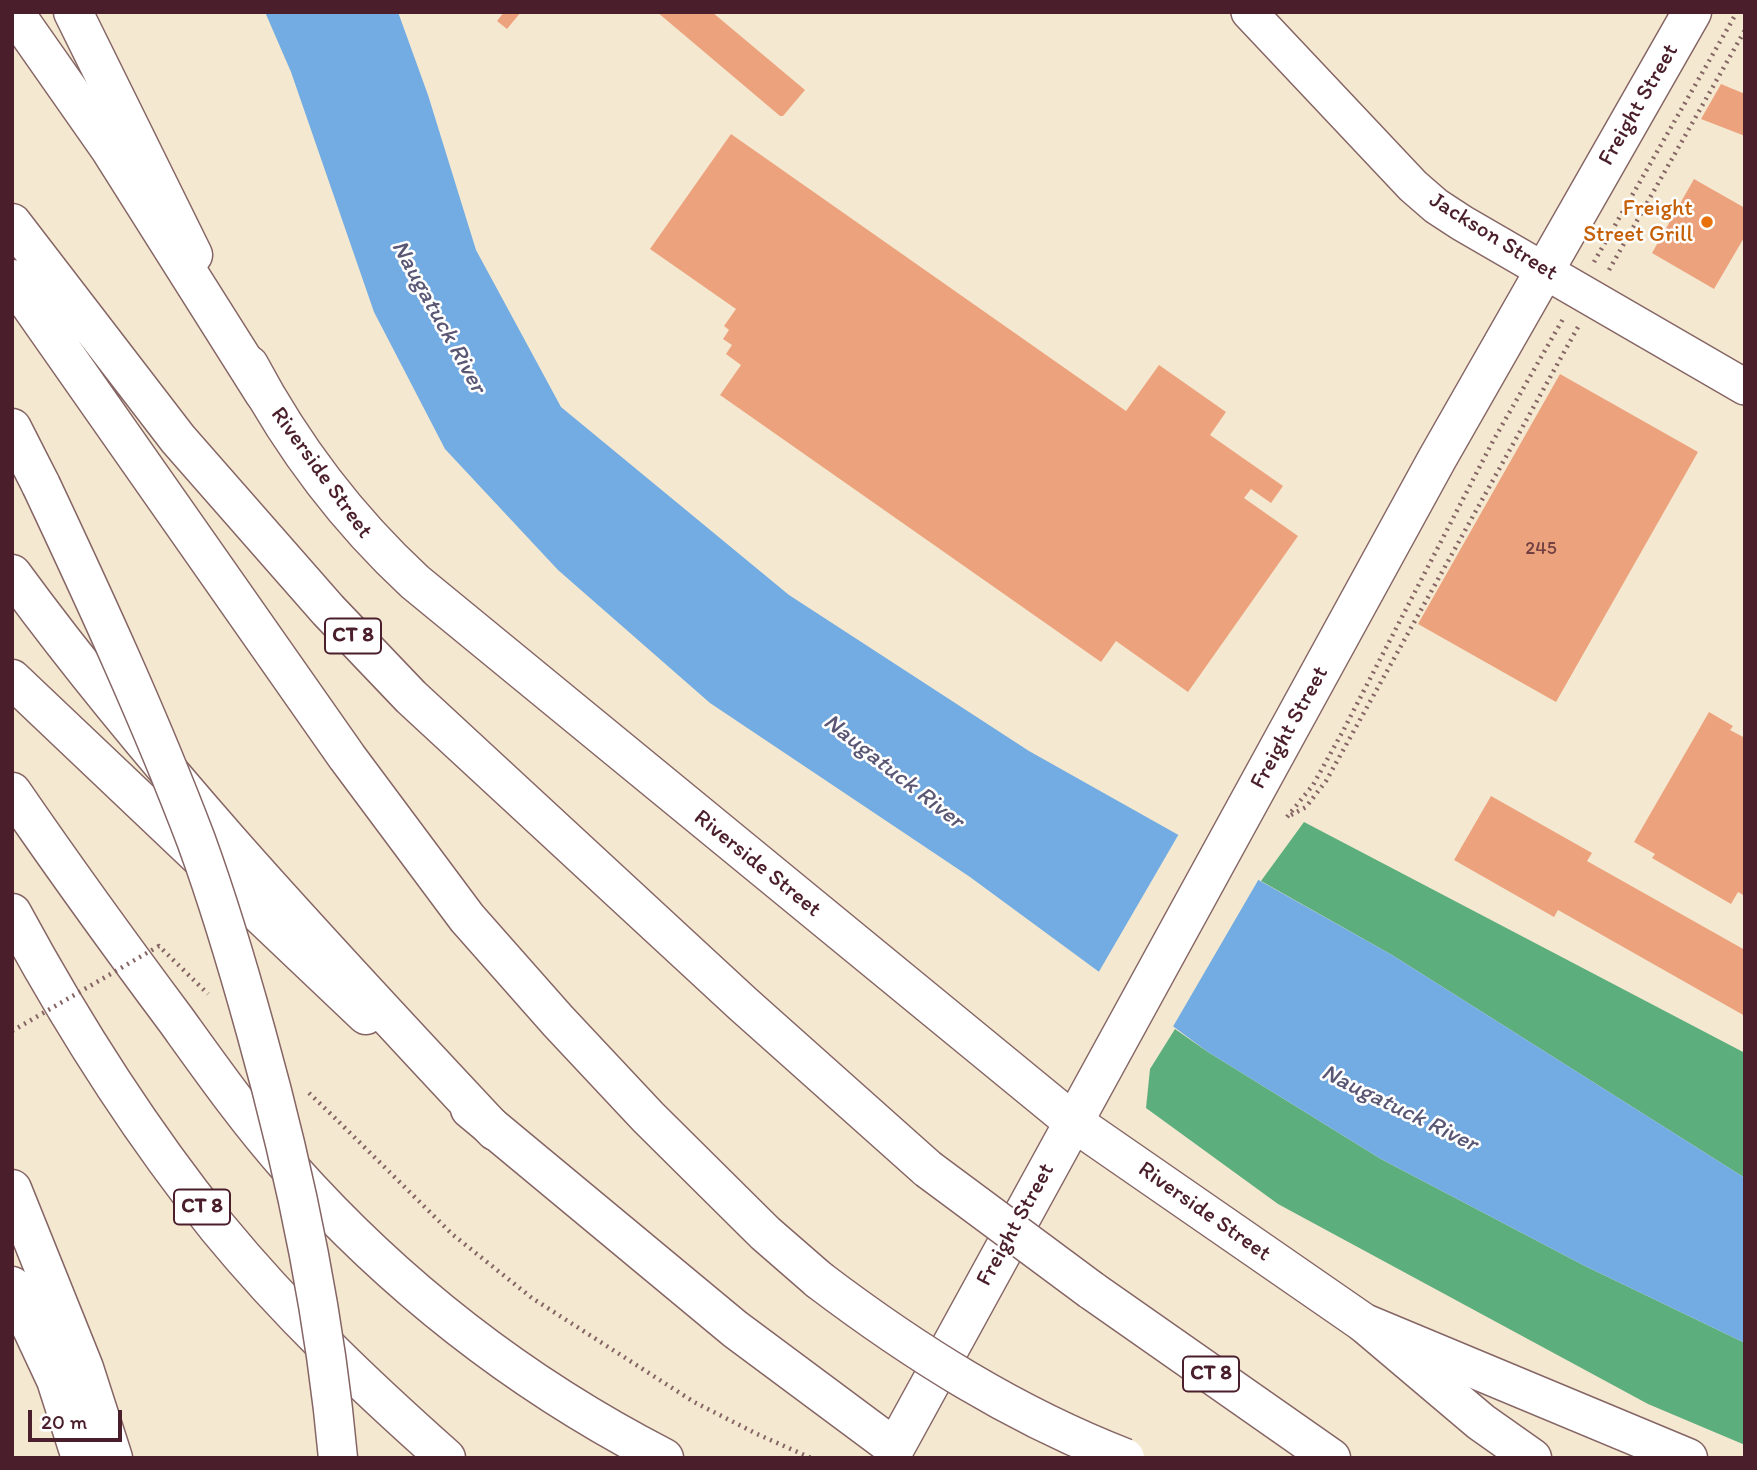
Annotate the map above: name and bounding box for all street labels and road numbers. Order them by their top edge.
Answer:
street label: Freight Street [1593,39,1685,171]
street label: Jackson Street [1424,187,1562,287]
street label: Riverside Street [264,402,378,544]
road number: CT 8 [325,618,381,654]
street label: Freight Street [1245,662,1335,794]
street label: Riverside Street [688,804,826,924]
street label: Riverside Street [1132,1156,1276,1268]
street label: Freight Street [971,1159,1061,1291]
road number: CT 8 [174,1190,230,1224]
road number: CT 8 [1183,1356,1239,1392]

